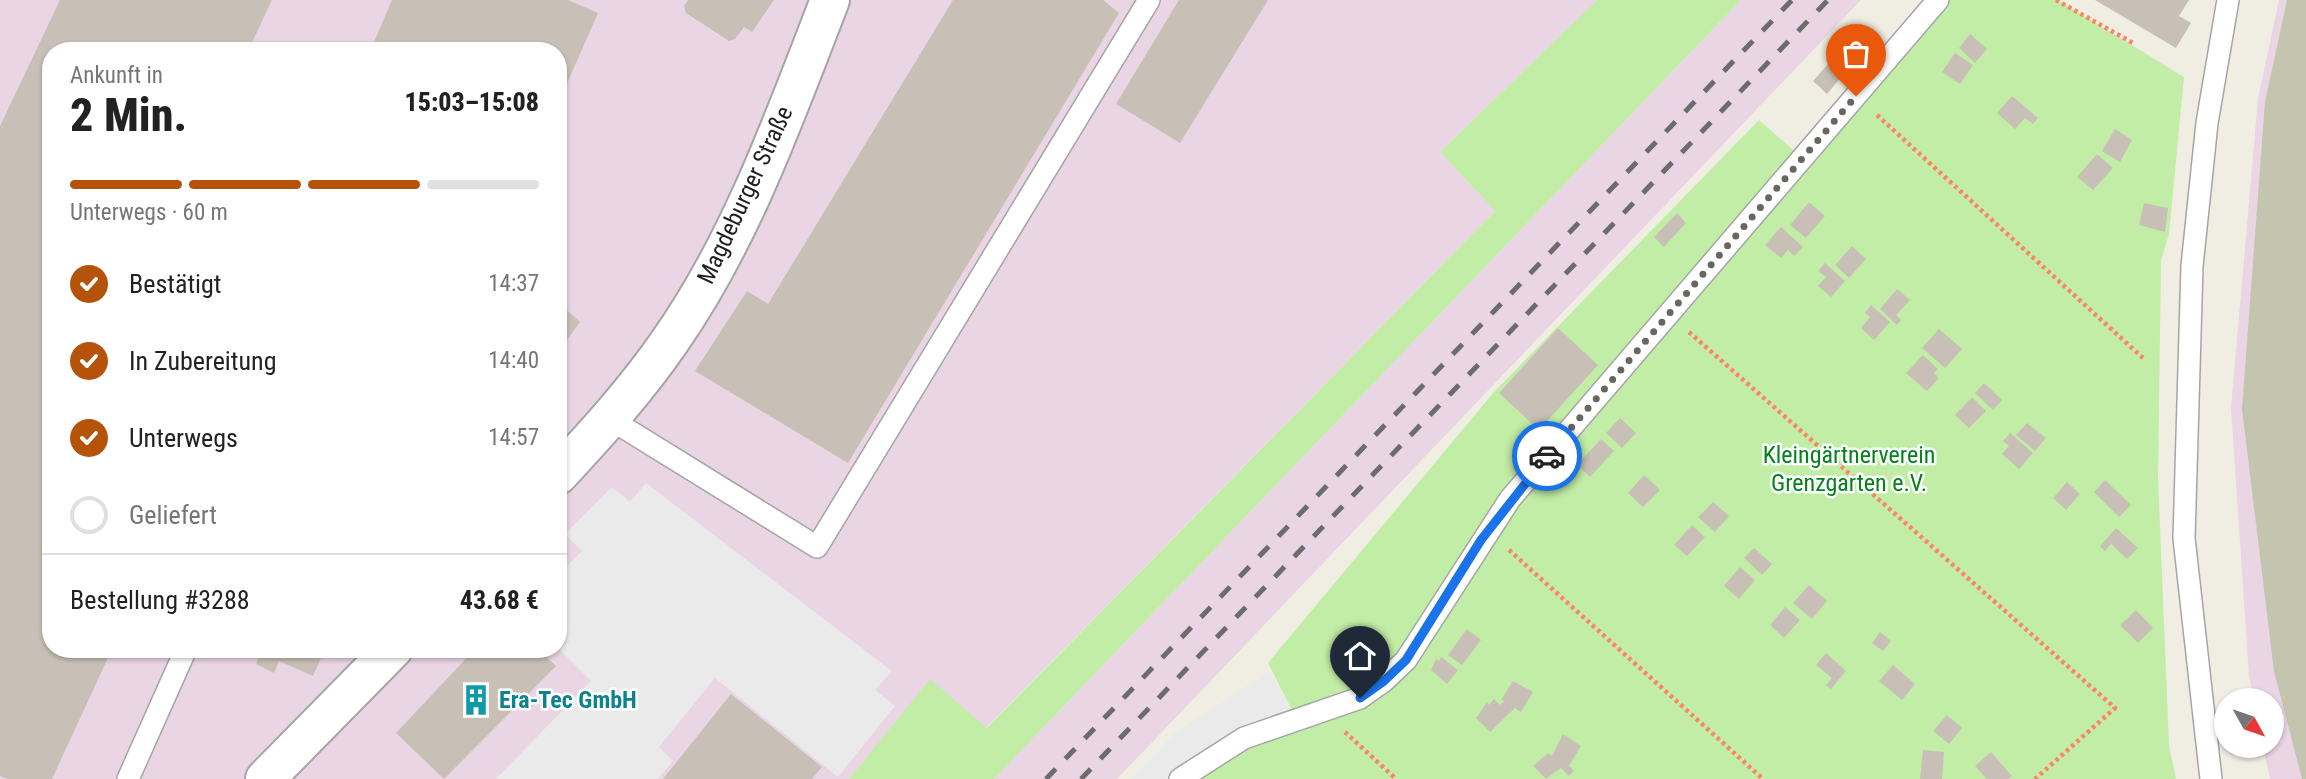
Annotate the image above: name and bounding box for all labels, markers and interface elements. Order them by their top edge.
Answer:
pin [1826,24,1886,96]
icon: bag [1837,35,1875,73]
text: Ankunft in [70,62,163,89]
text: 15:03–15:08 [405,87,539,117]
text: 2 Min. [70,88,187,142]
street label: Magdeburger Straße [692,102,798,288]
text: Unterwegs · 60 m [70,199,228,226]
icon: check [70,265,108,303]
text: Bestätigt [129,269,222,299]
text: 14:37 [488,270,539,297]
icon: check [70,342,108,380]
text: In Zubereitung [129,346,277,376]
text: 14:40 [488,347,539,374]
icon: check [70,419,108,457]
courier [1512,421,1582,491]
text: Unterwegs [129,423,238,453]
text: 14:57 [488,424,539,451]
icon: car [1528,437,1566,475]
park label: Kleingärtnerverein Grenzgarten e.V. [1763,441,1935,497]
text: Geliefert [129,500,217,530]
text: Bestellung #3288 [70,585,250,615]
text: 43.68 € [460,585,539,615]
pin [1330,626,1390,698]
icon: home [1341,637,1379,675]
building icon: Era-Tec GmbH [459,683,493,717]
place label: Era-Tec GmbH [499,686,637,714]
north arrow [2214,688,2284,758]
map controls [2214,688,2284,758]

